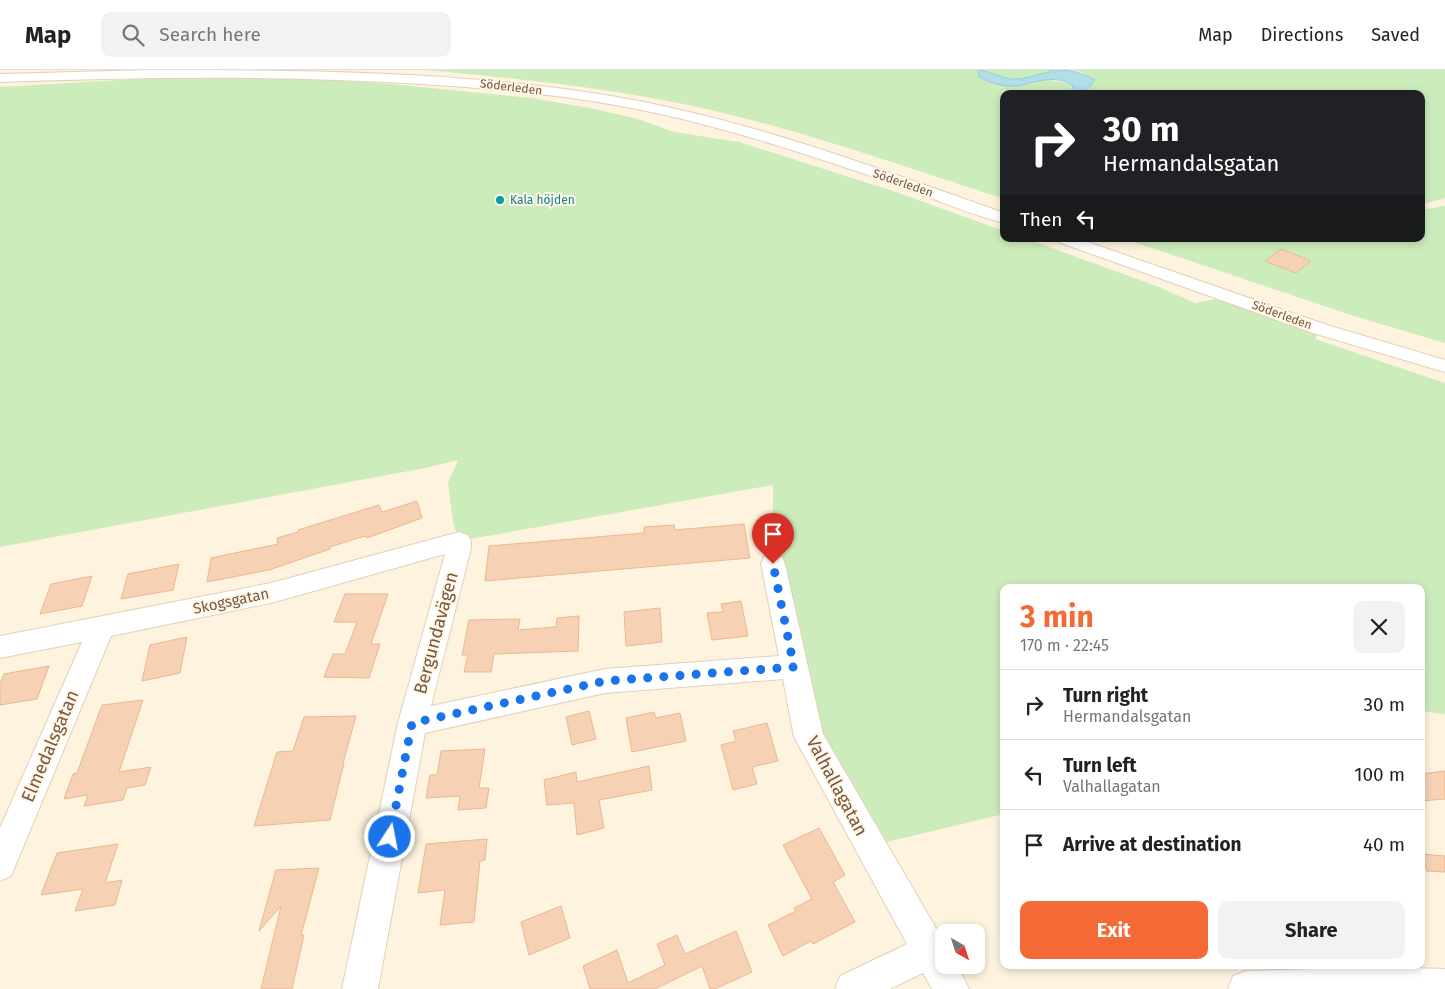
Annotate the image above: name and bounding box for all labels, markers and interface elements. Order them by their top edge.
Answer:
search box [101,12,451,57]
text: Map [25,21,71,49]
icon: search [119,21,147,49]
text: Search here [159,23,261,46]
text: Map [1198,24,1233,46]
text: Directions [1261,24,1343,46]
text: Saved [1371,24,1420,46]
street label: Söderleden [479,76,543,98]
text: 30 m [1103,108,1180,150]
icon: right [1020,110,1085,175]
text: Hermandalsgatan [1103,150,1279,177]
street label: Söderleden [871,166,935,200]
place label: Kala höjden [510,193,575,207]
marker: Kala höjden [494,194,506,206]
icon: left [1072,205,1100,233]
text: Then [1020,208,1062,231]
street label: Söderleden [1250,298,1314,332]
pin [752,513,794,564]
icon: arrive [759,520,787,548]
street label: Bergundavägen [409,570,463,696]
street label: Skogsgatan [191,584,271,618]
text: 3 min [1020,599,1094,635]
button: close [1353,601,1405,653]
text: 170 m · 22:45 [1020,636,1109,655]
text: Turn right [1063,684,1148,707]
street label: Elmedalsgatan [17,687,83,805]
icon: right [1020,691,1048,719]
text: 30 m [1364,693,1405,716]
text: Hermandalsgatan [1063,707,1191,726]
street label: Valhallagatan [801,732,873,840]
text: Turn left [1063,754,1137,777]
icon: left [1020,761,1048,789]
text: 100 m [1354,763,1405,786]
text: Valhallagatan [1063,777,1161,796]
position arrow [363,810,415,862]
icon: arrive [1020,831,1048,859]
text: Arrive at destination [1063,833,1242,856]
text: 40 m [1363,833,1405,856]
button: Exit [1020,901,1208,959]
button: Share [1218,901,1405,959]
north arrow [935,924,985,974]
map controls [935,924,985,974]

